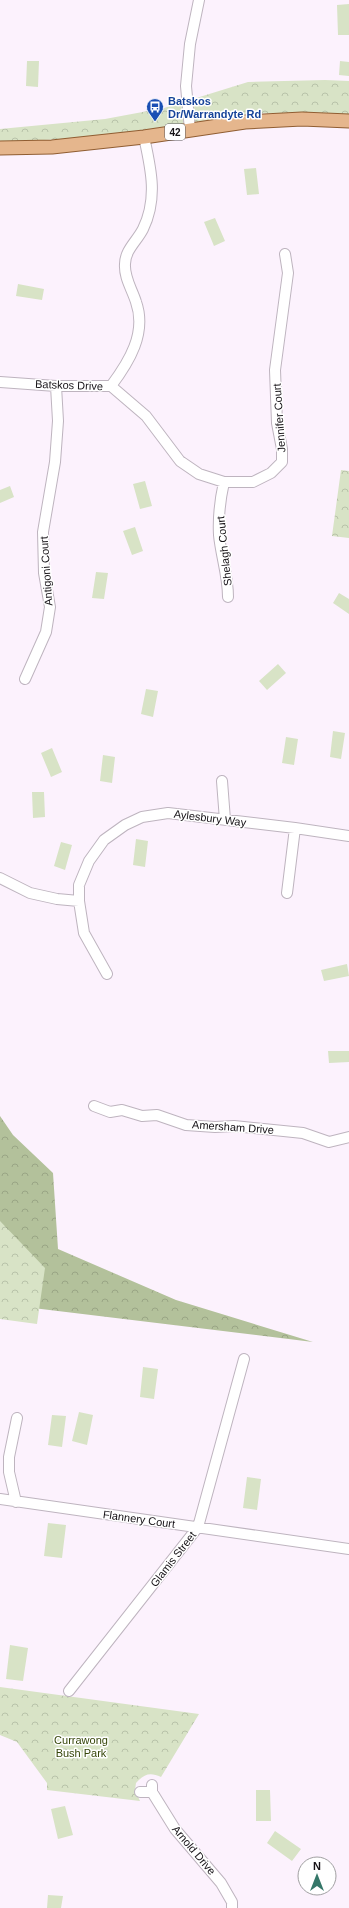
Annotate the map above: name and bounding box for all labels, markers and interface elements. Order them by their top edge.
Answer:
place label: Batskos Dr/Warrandyte Rd [168,95,261,120]
bus stop icon: Batskos Dr/Warrandyte Rd [145,97,165,122]
road number: 42 [165,124,185,140]
street label: Batskos Drive [35,378,103,392]
street label: Jennifer Court [271,383,287,453]
street label: Shelagh Court [214,515,234,587]
street label: Antigoni Court [38,536,54,606]
street label: Aylesbury Way [173,808,247,828]
street label: Amersham Drive [192,1118,274,1136]
street label: Flannery Court [102,1508,176,1530]
street label: Glamis Street [148,1529,198,1589]
park label: Currawong Bush Park [54,1734,108,1759]
street label: Arnold Drive [170,1823,218,1877]
north arrow [297,1856,337,1896]
text: N [313,1860,321,1872]

